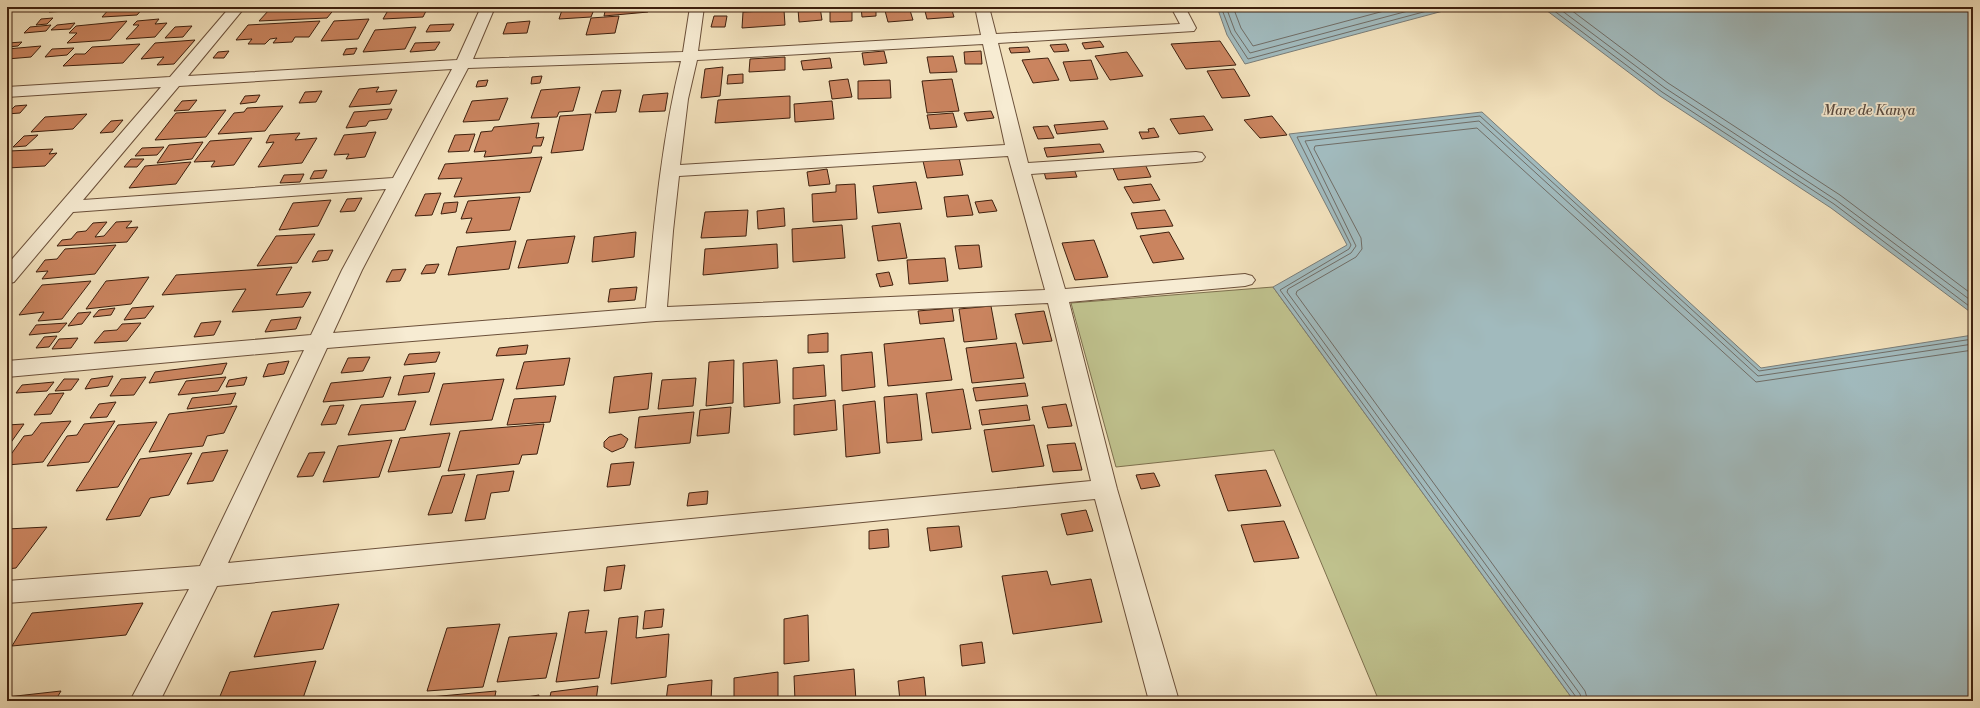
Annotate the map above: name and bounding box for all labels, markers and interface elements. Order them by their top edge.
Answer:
water label: Mare de Kanya [1823,102,1915,120]

